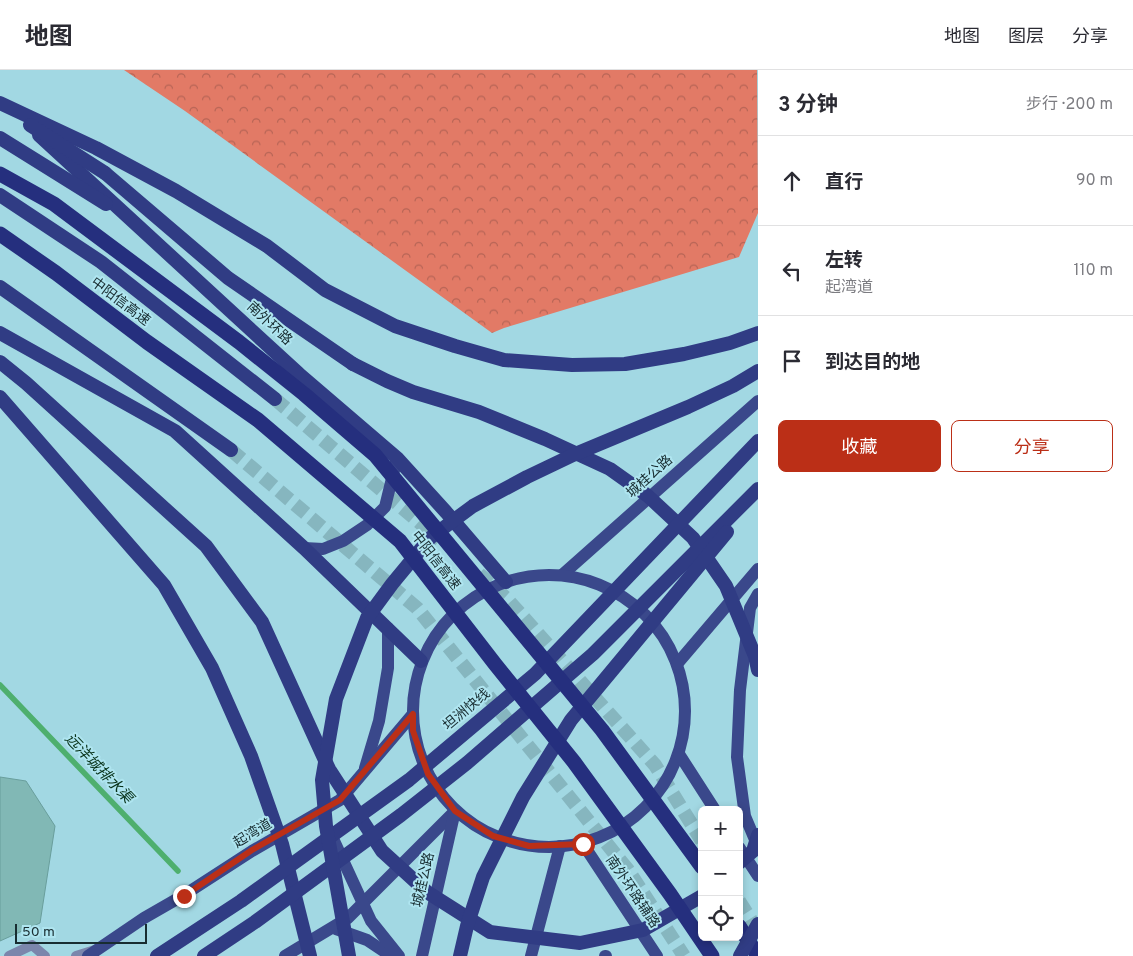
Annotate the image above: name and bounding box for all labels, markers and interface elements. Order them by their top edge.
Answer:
text: 地图 [25,23,73,53]
text: 地图 [944,26,980,49]
text: 图层 [1008,26,1044,49]
text: 分享 [1072,26,1108,49]
text: 3 分钟 [778,92,838,119]
text: 步行 · 200 m [1026,95,1113,115]
icon: ahead [778,167,806,195]
text: 直行 [825,171,863,195]
text: 90 m [1076,171,1113,191]
text: 左转 [825,249,863,273]
icon: left [778,257,806,285]
text: 110 m [1073,261,1113,281]
street label: 中阳信高速 [87,274,153,330]
text: 起湾道 [825,278,873,298]
street label: 南外环路 [243,298,296,349]
icon: arrive [778,347,806,375]
text: 到达目的地 [825,351,920,375]
button: 收藏 [778,420,941,472]
button: 分享 [951,420,1113,472]
street label: 城桂公路 [624,452,676,502]
street label: 中阳信高速 [407,528,463,594]
street label: 坦洲快线 [439,685,494,735]
water label: 远洋城排水渠 [60,730,137,809]
map controls [698,806,743,941]
button: + [698,806,743,851]
street label: 起湾道 [231,816,275,852]
route start [572,833,595,856]
street label: 城桂公路 [409,851,439,909]
button: − [698,851,743,896]
street label: 南外环路辅路 [601,852,663,932]
route end [173,885,196,908]
button: locate [698,896,743,941]
scale bar [15,921,148,944]
text: 50 m [22,924,55,941]

